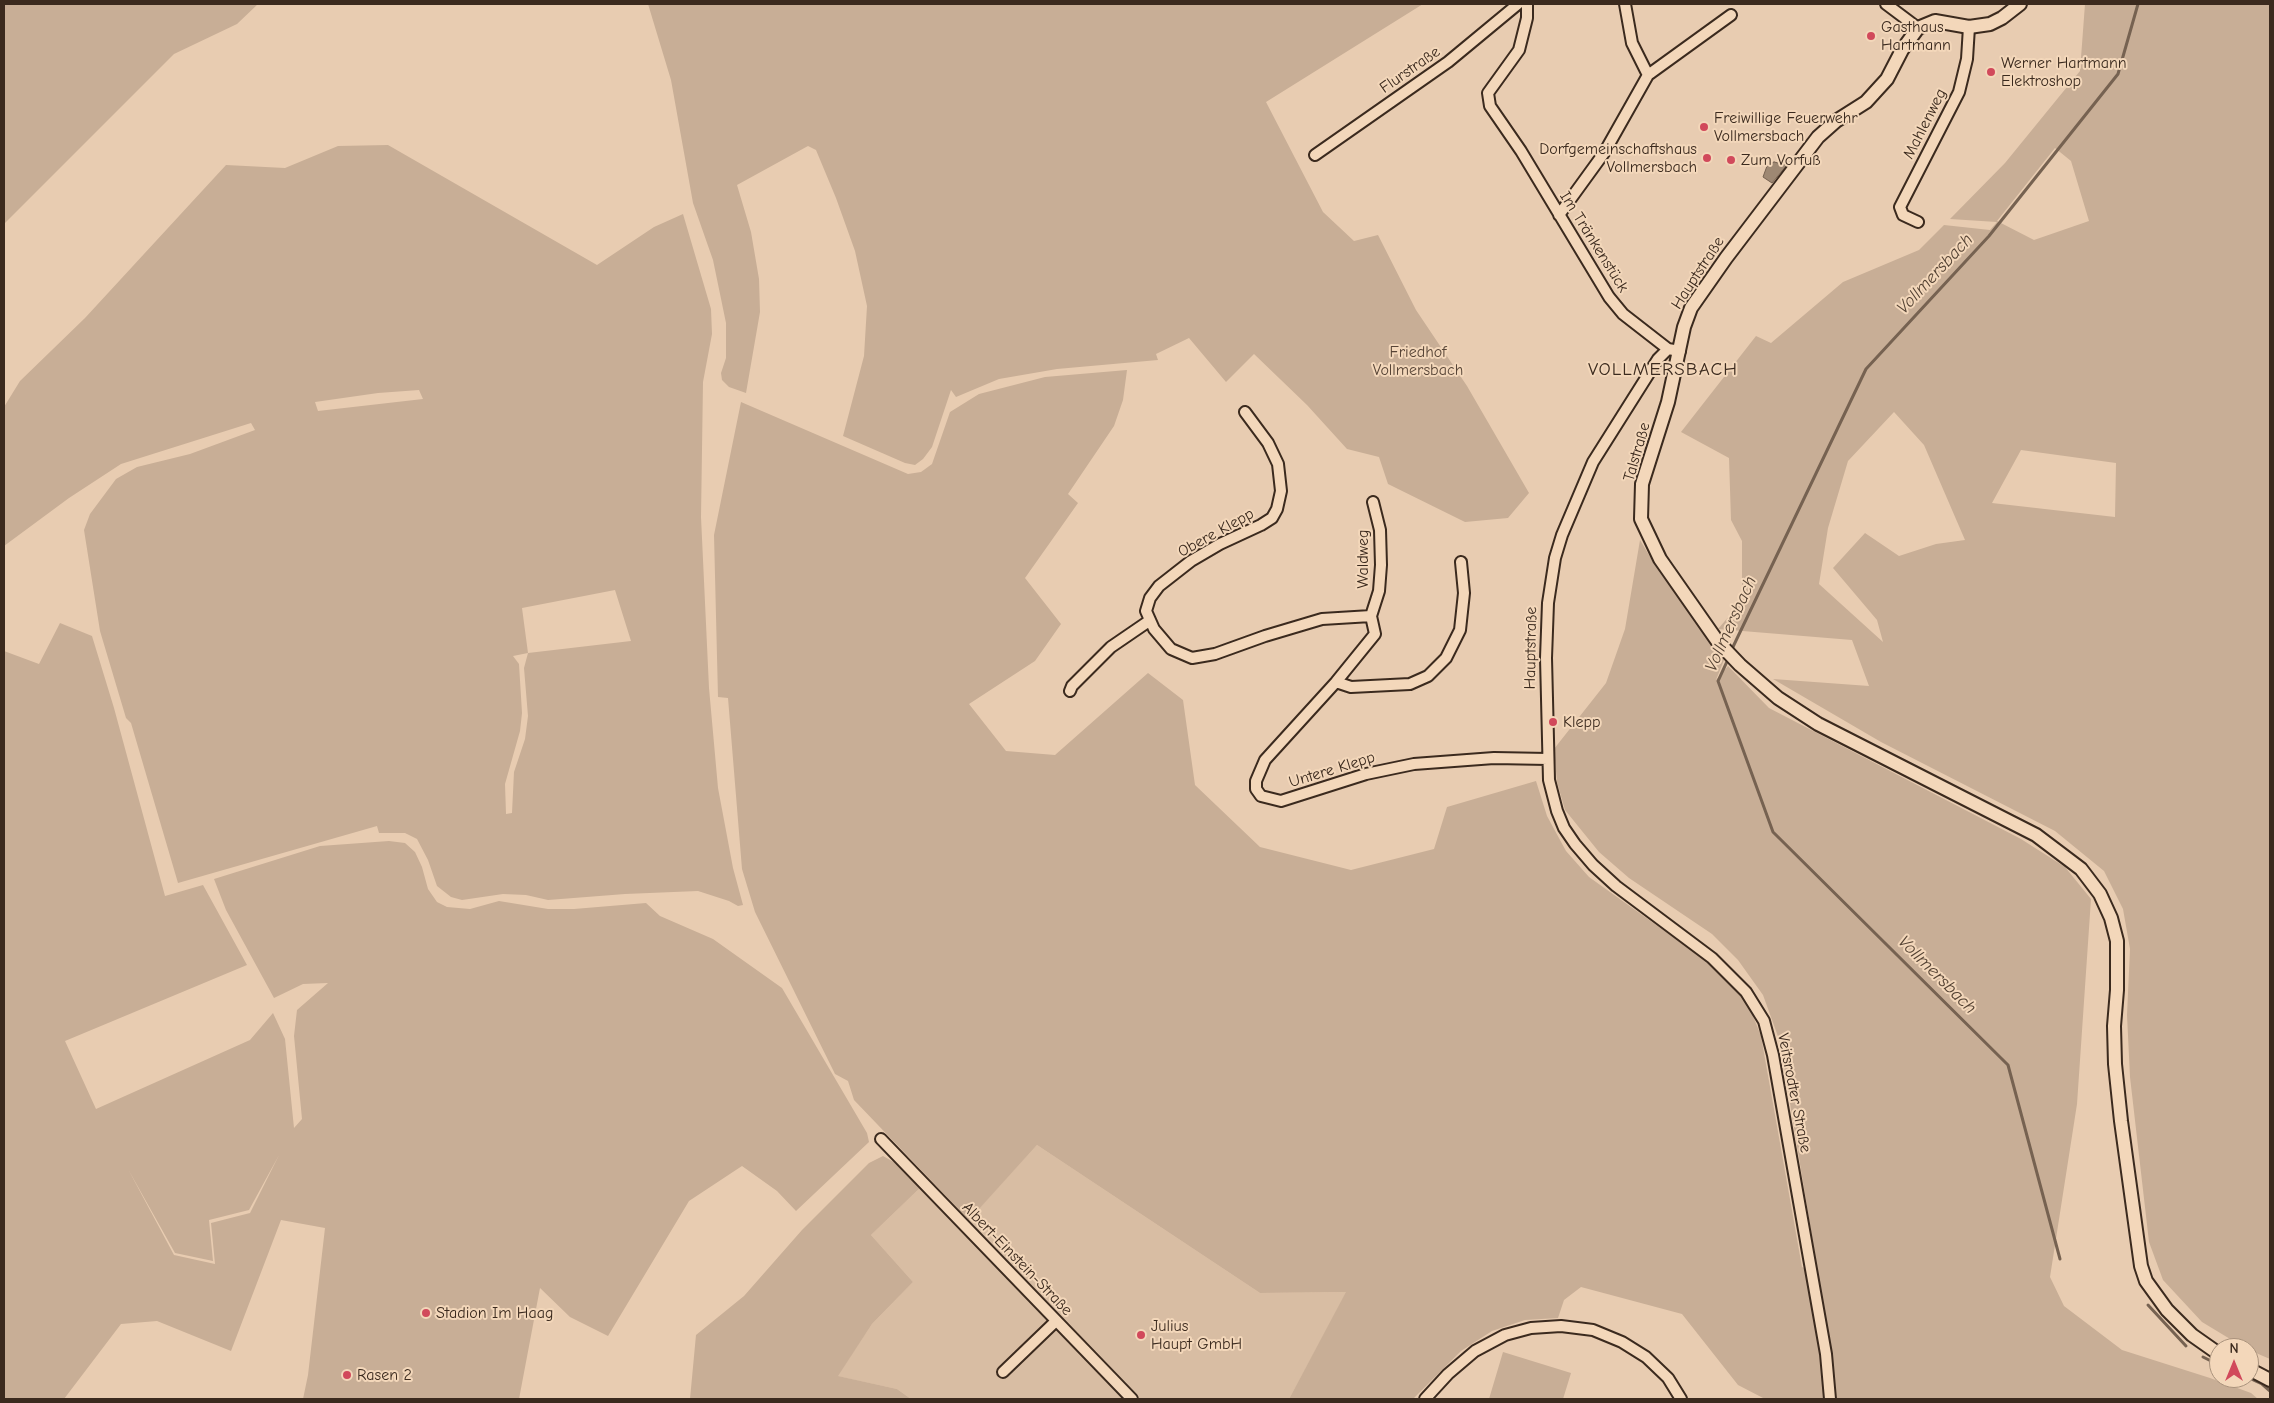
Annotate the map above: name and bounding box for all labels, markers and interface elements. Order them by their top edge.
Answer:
place label: Gasthaus Hartmann [1881,17,1951,55]
marker: Gasthaus Hartmann [1865,30,1877,42]
street label: Flurstraße [1376,42,1444,98]
place label: Werner Hartmann Elektroshop [2001,53,2127,91]
marker: Werner Hartmann Elektroshop [1985,66,1997,78]
street label: Mahlenweg [1899,86,1951,162]
place label: Freiwillige Feuerwehr Vollmersbach [1714,108,1858,146]
marker: Freiwillige Feuerwehr Vollmersbach [1698,121,1710,133]
place label: Dorfgemeinschaftshaus Vollmersbach [1539,139,1697,177]
place label: Zum Vorfuß [1741,150,1821,170]
marker: Dorfgemeinschaftshaus Vollmersbach [1701,152,1713,164]
marker: Zum Vorfuß [1725,154,1737,166]
street label: Im Tränkenstück [1555,188,1633,296]
water label: Vollmersbach [1892,229,1978,319]
street label: Hauptstraße [1667,233,1729,313]
park label: Friedhof Vollmersbach [1373,342,1463,380]
district label: VOLLMERSBACH [1586,359,1740,381]
street label: Talstraße [1619,420,1655,484]
street label: Obere Klepp [1175,504,1257,562]
street label: Waldweg [1353,530,1373,588]
water label: Vollmersbach [1700,573,1762,675]
street label: Hauptstraße [1521,606,1541,690]
place label: Klepp [1563,712,1600,732]
marker: Klepp [1547,716,1559,728]
street label: Untere Klepp [1287,748,1377,792]
water label: Vollmersbach [1893,931,1981,1019]
street label: Veitsrodter Straße [1773,1032,1815,1154]
street label: Albert-Einstein-Straße [958,1198,1076,1320]
place label: Stadion Im Haag [436,1303,553,1323]
marker: Stadion Im Haag [420,1307,432,1319]
place label: Julius Haupt GmbH [1151,1316,1242,1354]
marker: Julius Haupt GmbH [1135,1329,1147,1341]
north arrow [2209,1338,2259,1388]
text: N [2229,1340,2239,1357]
place label: Rasen 2 [357,1365,412,1385]
marker: Rasen 2 [341,1369,353,1381]

